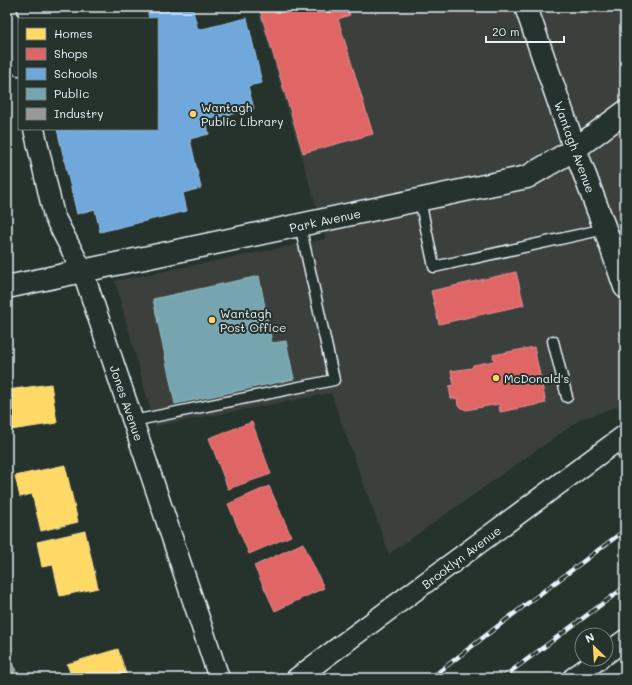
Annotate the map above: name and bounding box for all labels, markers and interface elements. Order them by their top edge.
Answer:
legend [18,18,158,130]
scale bar [486,18,564,44]
text: 20 m [492,23,520,39]
text: Homes [54,25,93,41]
text: Shops [54,45,88,61]
text: Schools [54,65,98,81]
text: Public [54,85,89,101]
place label: Wantagh Public Library [201,99,284,129]
street label: Wantagh Avenue [551,99,599,195]
text: Industry [54,105,103,121]
marker: Wantagh Public Library [188,109,198,119]
street label: Park Avenue [288,205,362,235]
place label: Wantagh Post Office [220,305,286,335]
marker: Wantagh Post Office [207,315,217,325]
street label: Jones Avenue [107,363,147,443]
place label: McDonald's [504,370,569,386]
marker: McDonald's [491,373,501,383]
street label: Brooklyn Avenue [418,522,504,592]
north arrow [574,627,614,667]
text: N [583,629,597,646]

